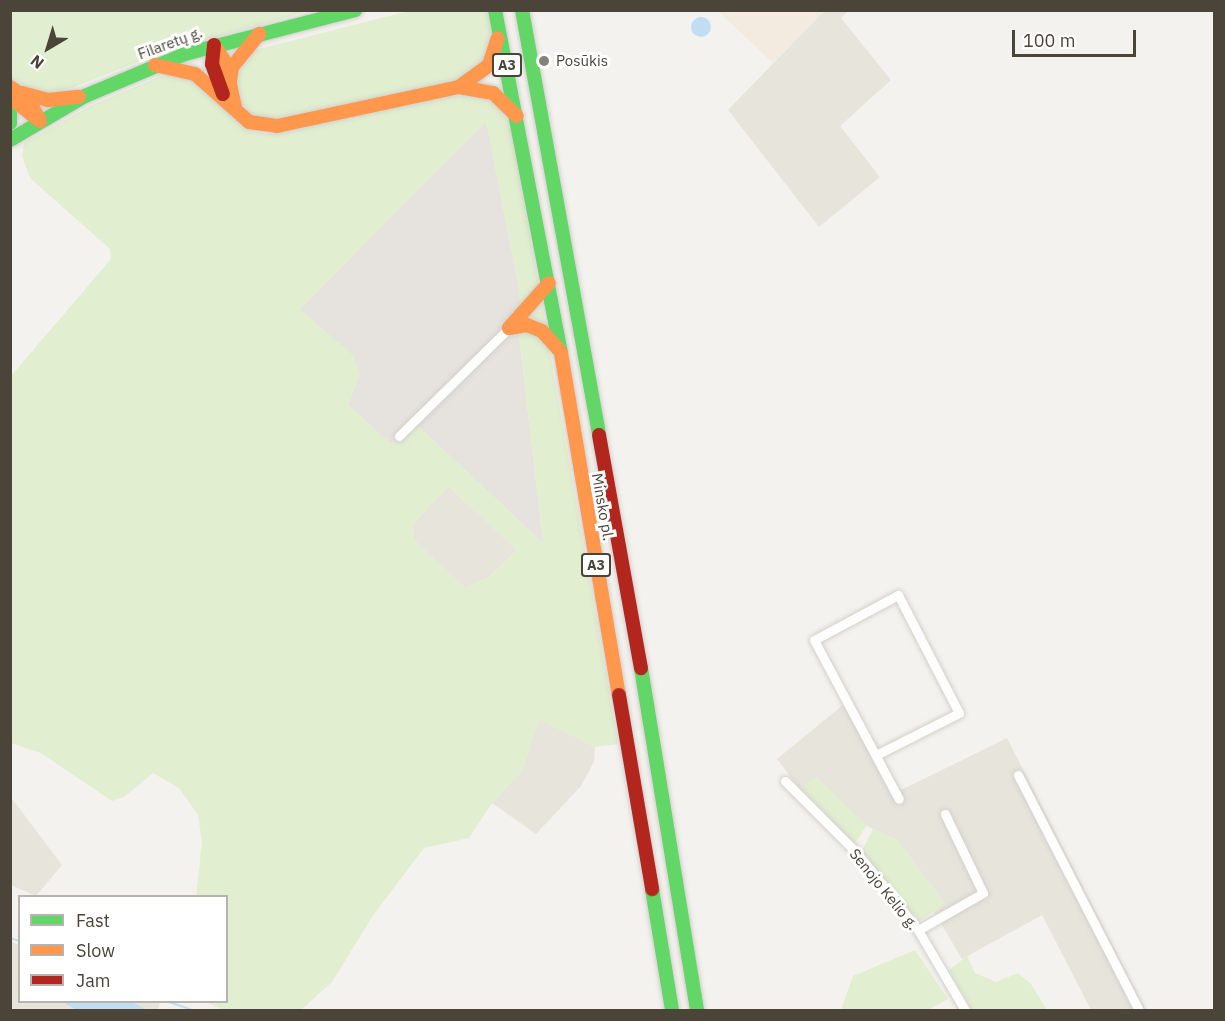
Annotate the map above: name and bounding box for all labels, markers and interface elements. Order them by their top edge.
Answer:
north arrow [18,18,78,78]
scale bar [1015,18,1140,56]
street label: Filaretų g. [135,23,205,63]
text: 100 m [1023,29,1075,52]
text: N [26,51,48,74]
place label: Posūkis [556,52,608,70]
road number: A3 [492,54,522,76]
marker: Posūkis [537,54,551,68]
street label: Minsko pl. [588,472,618,542]
road number: A3 [581,554,611,576]
street label: Senojo Kelio g. [846,845,922,933]
legend [18,895,228,1003]
text: Fast [76,909,110,932]
text: Slow [76,939,115,962]
text: Jam [76,969,111,992]

